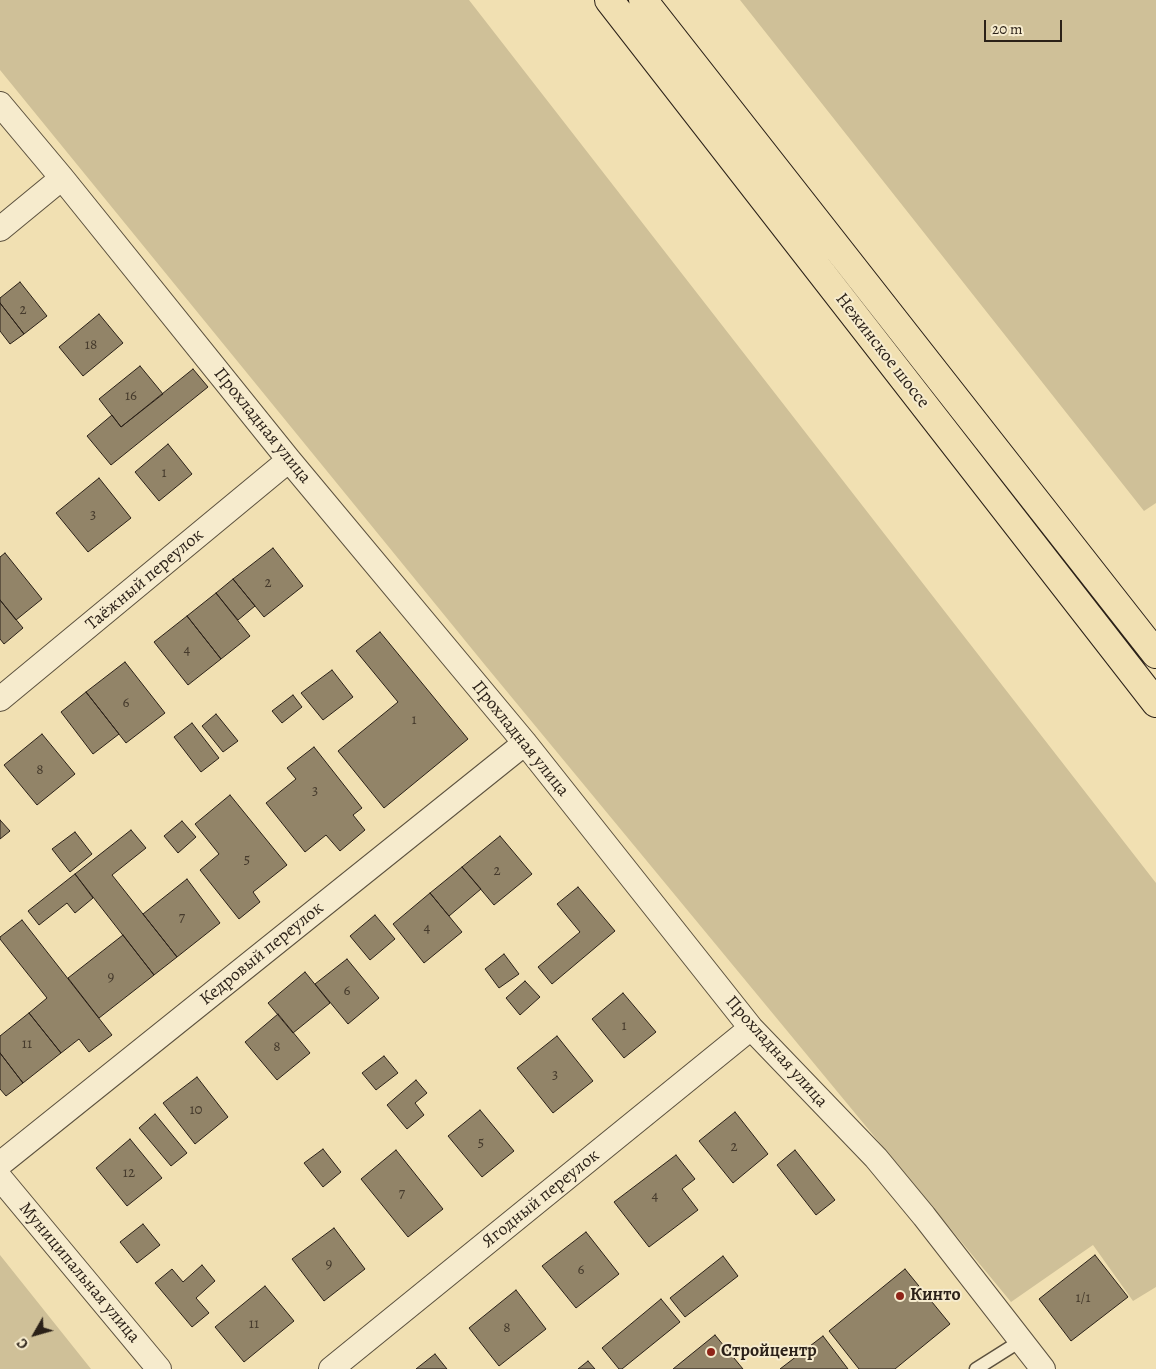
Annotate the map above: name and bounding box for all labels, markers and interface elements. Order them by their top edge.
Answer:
scale bar [986,10,1064,42]
text: 20 m [992,19,1023,39]
street label: Нежинское шоссе [830,289,934,413]
house number: 2 [19,301,27,319]
house number: 18 [85,336,97,354]
street label: Прохладная улица [209,364,315,488]
house number: 16 [125,387,137,405]
house number: 1 [161,464,167,482]
house number: 3 [90,506,96,524]
street label: Таёжный переулок [82,525,208,635]
house number: 2 [264,574,272,592]
house number: 4 [184,641,190,659]
street label: Прохладная улица [467,677,573,801]
house number: 6 [123,694,129,712]
house number: 1 [411,711,417,729]
house number: 8 [36,761,44,779]
house number: 3 [312,782,318,800]
house number: 5 [244,851,250,869]
house number: 2 [493,862,501,880]
street label: Кедровый переулок [196,897,328,1011]
house number: 7 [179,909,185,927]
house number: 4 [424,919,430,937]
house number: 9 [108,968,114,986]
house number: 6 [344,982,350,1000]
street label: Прохладная улица [720,992,832,1112]
house number: 1 [621,1017,627,1035]
house number: 11 [22,1035,32,1053]
house number: 8 [273,1038,281,1056]
house number: 3 [552,1066,558,1084]
house number: 10 [189,1101,203,1119]
house number: 5 [478,1134,484,1152]
house number: 2 [730,1138,738,1156]
street label: Ягодный переулок [478,1145,604,1253]
house number: 12 [123,1164,135,1182]
house number: 7 [399,1185,405,1203]
house number: 4 [652,1187,658,1205]
street label: Муниципальная улица [14,1198,144,1348]
house number: 9 [326,1255,332,1273]
house number: 6 [578,1261,584,1279]
place label: Кинто [910,1285,961,1307]
house number: 1/1 [1075,1289,1091,1307]
marker: Кинто [894,1290,906,1302]
north arrow [10,1309,60,1359]
house number: 11 [249,1315,259,1333]
house number: 8 [503,1319,511,1337]
text: С [13,1334,33,1353]
place label: Стройцентр [721,1341,817,1363]
marker: Стройцентр [705,1346,717,1358]

